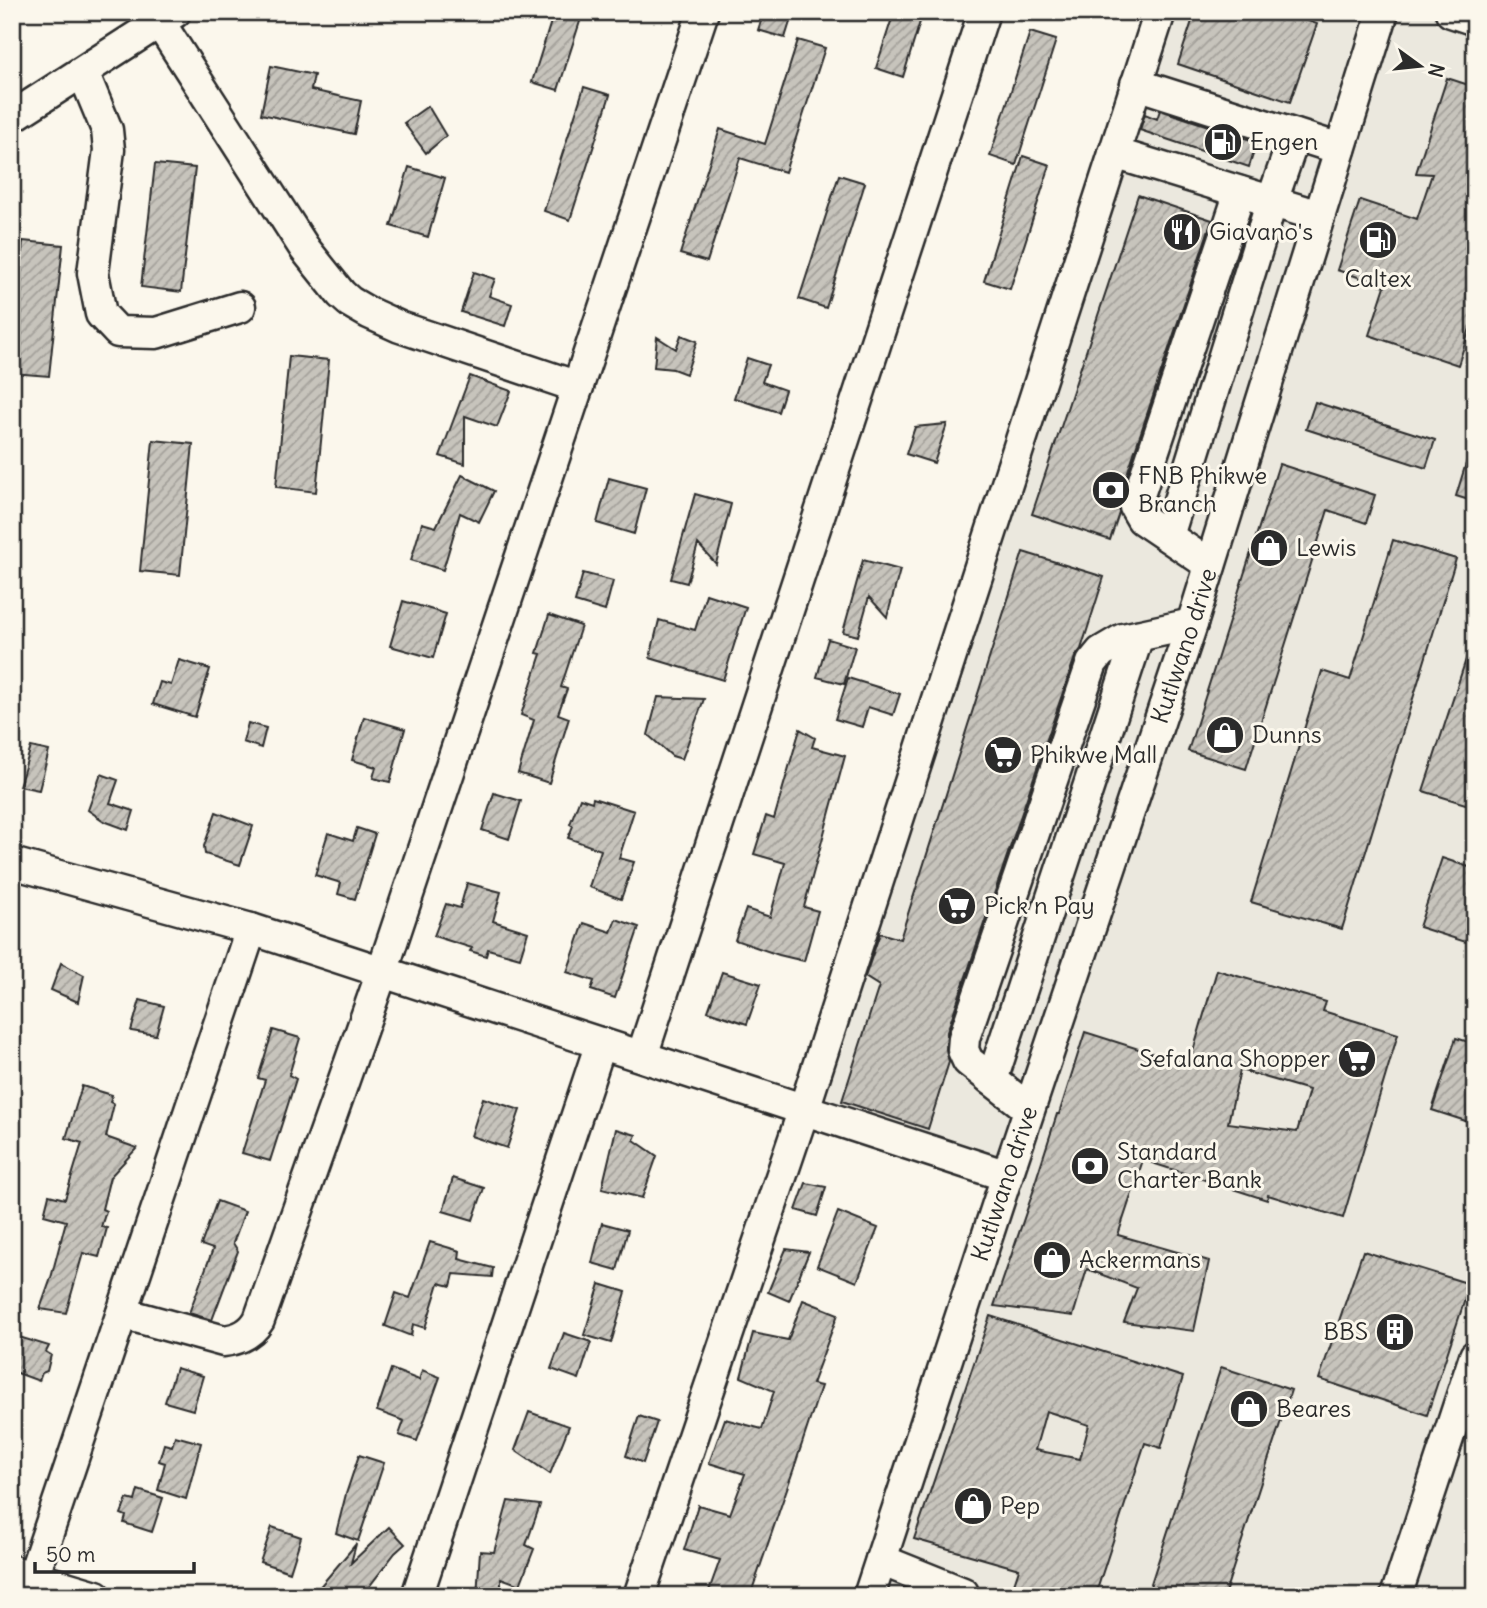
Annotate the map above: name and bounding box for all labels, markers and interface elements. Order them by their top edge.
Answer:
north arrow [1386,32,1456,102]
text: N [1423,61,1450,80]
fuel station icon: Engen [1202,121,1244,163]
place label: Engen [1250,126,1318,156]
restaurant icon: Giavano's [1161,211,1203,253]
place label: Giavano's [1209,216,1313,246]
fuel station icon: Caltex [1357,219,1399,261]
place label: Caltex [1344,263,1412,293]
place label: FNB Phikwe Branch [1138,460,1267,518]
bank icon: FNB Phikwe Branch [1090,469,1132,511]
shop icon: Lewis [1248,527,1290,569]
place label: Lewis [1296,532,1356,562]
street label: Kutlwano drive [1144,564,1223,727]
shop icon: Dunns [1204,714,1246,756]
place label: Dunns [1252,719,1322,749]
supermarket icon: Phikwe Mall [982,734,1024,776]
place label: Phikwe Mall [1030,739,1157,769]
supermarket icon: Pick n Pay [936,885,978,927]
place label: Pick n Pay [984,890,1095,920]
supermarket icon: Sefalana Shopper [1336,1038,1378,1080]
place label: Sefalana Shopper [1139,1043,1330,1073]
street label: Kutlwano drive [964,1102,1043,1265]
place label: Standard Charter Bank [1117,1136,1262,1194]
bank icon: Standard Charter Bank [1069,1145,1111,1187]
shop icon: Ackermans [1031,1239,1073,1281]
place label: Ackermans [1079,1244,1201,1274]
building icon: BBS [1374,1311,1416,1353]
place label: BBS [1323,1316,1368,1346]
shop icon: Beares [1228,1388,1270,1430]
place label: Beares [1276,1393,1351,1423]
shop icon: Pep [952,1485,994,1527]
place label: Pep [1000,1490,1040,1520]
scale bar [35,1531,194,1575]
text: 50 m [46,1541,95,1568]

